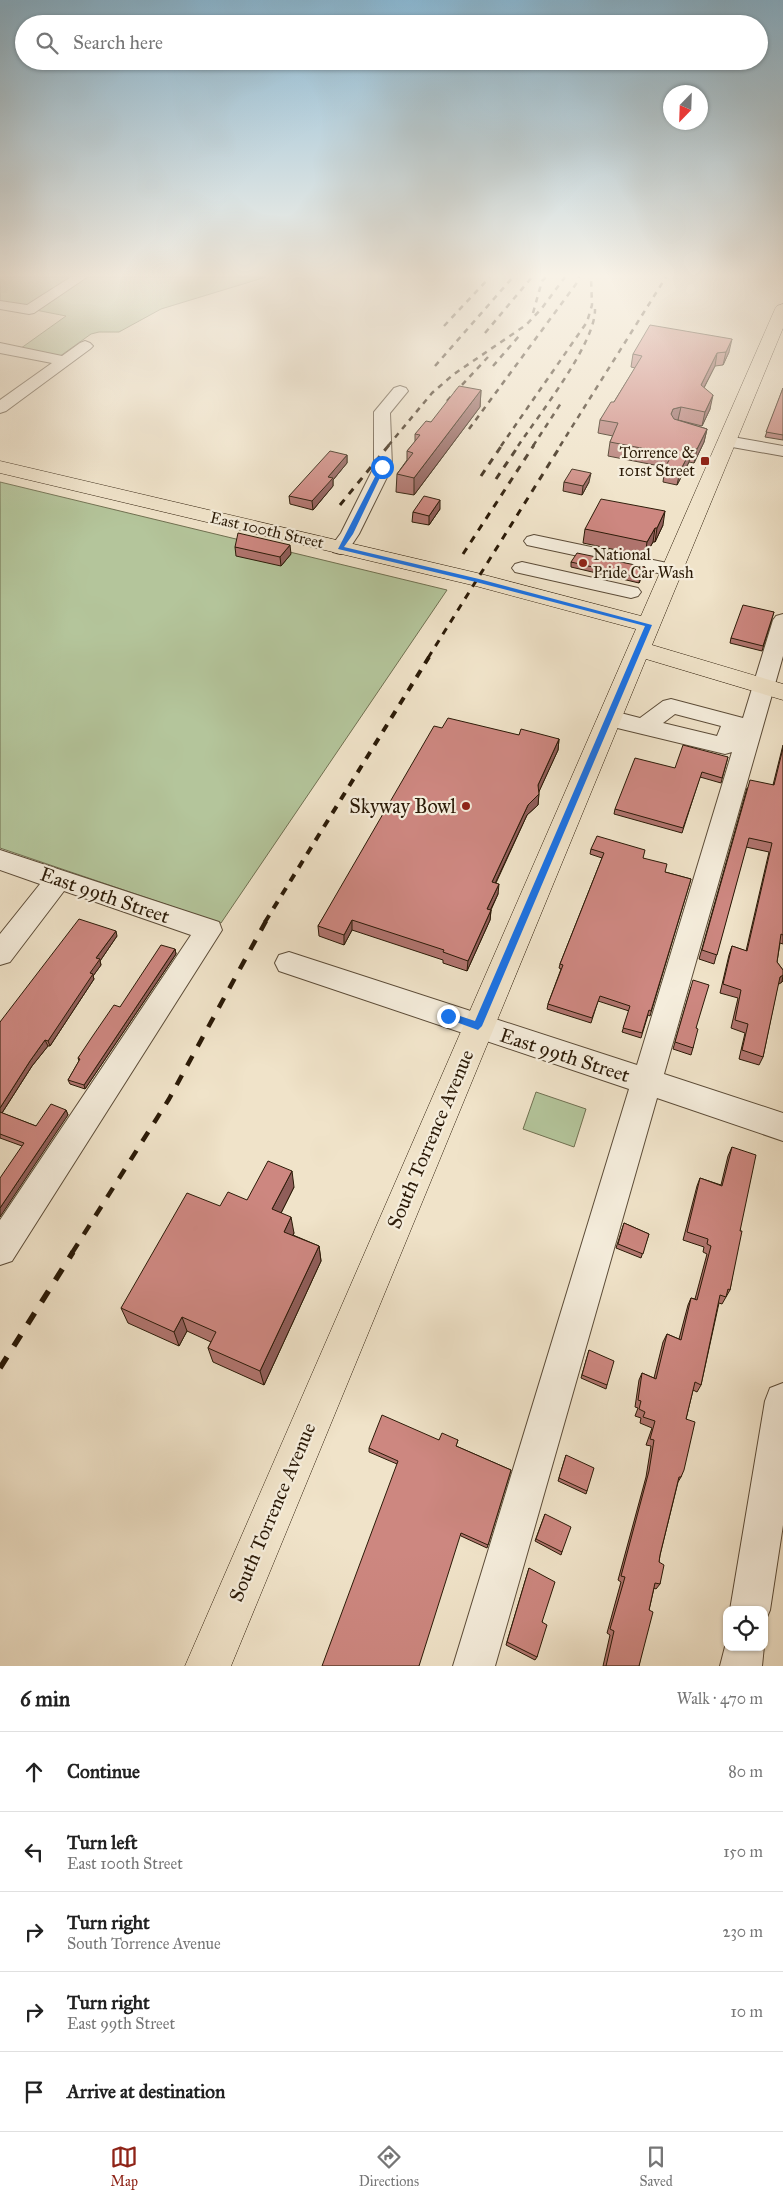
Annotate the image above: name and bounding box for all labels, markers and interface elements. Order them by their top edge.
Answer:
search box [15,15,768,70]
icon: search [33,29,61,57]
text: Search here [73,31,163,54]
north arrow [663,85,708,130]
place label: Torrence & 101st Street [619,443,695,480]
marker: Torrence & 101st Street [699,455,711,467]
route start [371,456,394,479]
street label: East 100th Street [208,508,326,552]
place label: National Pride Car Wash [593,545,694,582]
marker: National Pride Car Wash [577,557,589,569]
place label: Skyway Bowl [349,794,457,818]
marker: Skyway Bowl [460,800,472,812]
street label: East 99th Street [37,862,173,928]
route end [437,1005,460,1028]
street label: East 99th Street [497,1023,633,1087]
street label: South Torrence Avenue [381,1046,479,1232]
street label: South Torrence Avenue [223,1419,321,1605]
map controls [723,1606,768,1651]
button: locate [723,1606,768,1651]
text: 6 min [20,1686,70,1712]
text: Walk · 470 m [677,1689,763,1708]
icon: ahead [20,1758,48,1786]
text: Continue [67,1760,140,1783]
text: 80 m [728,1762,763,1781]
text: Turn left [67,1831,137,1854]
icon: left [20,1838,48,1866]
text: 150 m [723,1842,763,1861]
text: East 100th Street [67,1854,183,1873]
text: Turn right [67,1911,150,1934]
icon: right [20,1918,48,1946]
text: 230 m [723,1922,763,1941]
text: South Torrence Avenue [67,1934,221,1953]
text: Turn right [67,1991,150,2014]
icon: right [20,1998,48,2026]
text: 10 m [731,2002,763,2021]
text: East 99th Street [67,2014,175,2033]
icon: arrive [20,2078,48,2106]
text: Arrive at destination [67,2080,225,2103]
tab: Map [110,2143,138,2190]
tab: Directions [359,2143,419,2190]
tab: Saved [640,2143,673,2190]

